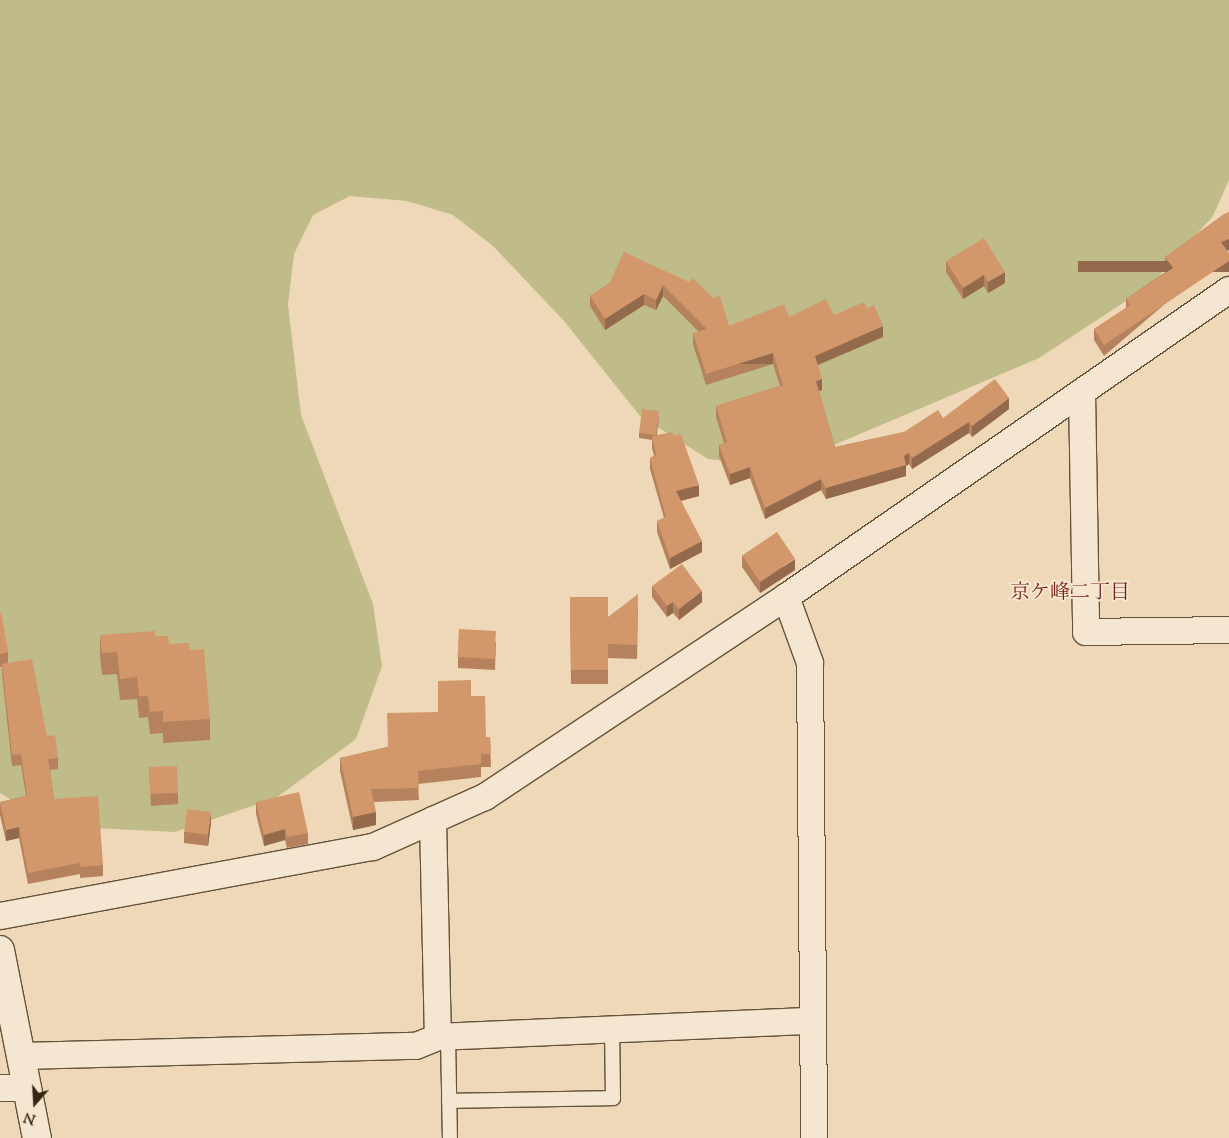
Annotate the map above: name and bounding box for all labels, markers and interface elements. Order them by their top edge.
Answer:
district label: 京ケ峰二丁目 [1010,581,1130,605]
north arrow [10,1078,60,1128]
text: N [22,1106,39,1128]

